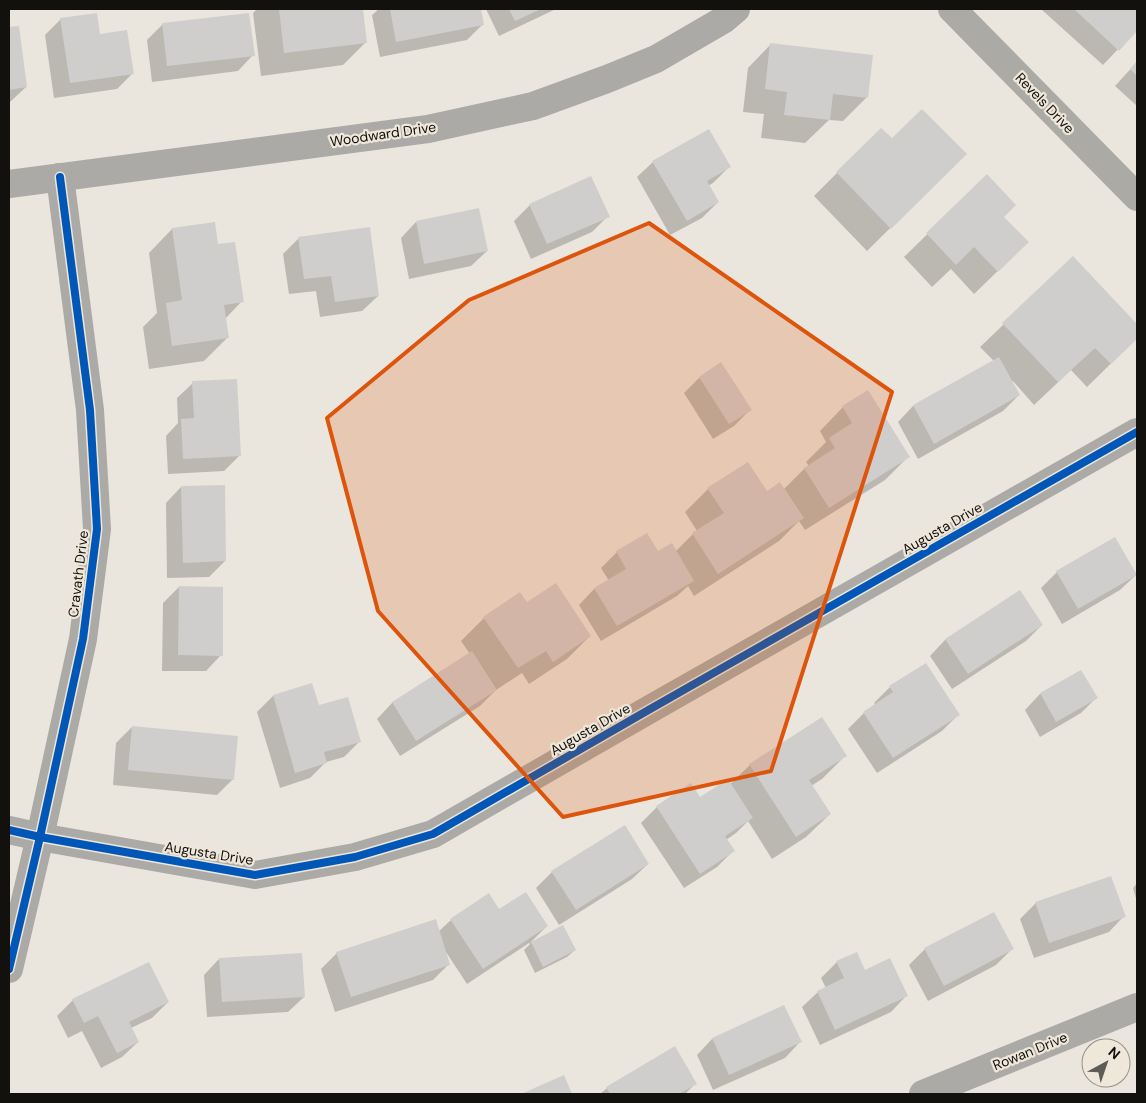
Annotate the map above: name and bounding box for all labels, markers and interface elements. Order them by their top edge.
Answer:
street label: Revels Drive [1012,69,1078,137]
street label: Woodward Drive [329,118,437,150]
street label: Augusta Drive [899,498,985,558]
street label: Cravath Drive [64,529,92,618]
street label: Augusta Drive [547,699,633,759]
street label: Augusta Drive [163,837,255,869]
street label: Rowan Drive [990,1028,1070,1074]
north arrow [1081,1038,1131,1088]
text: N [1105,1043,1124,1063]

